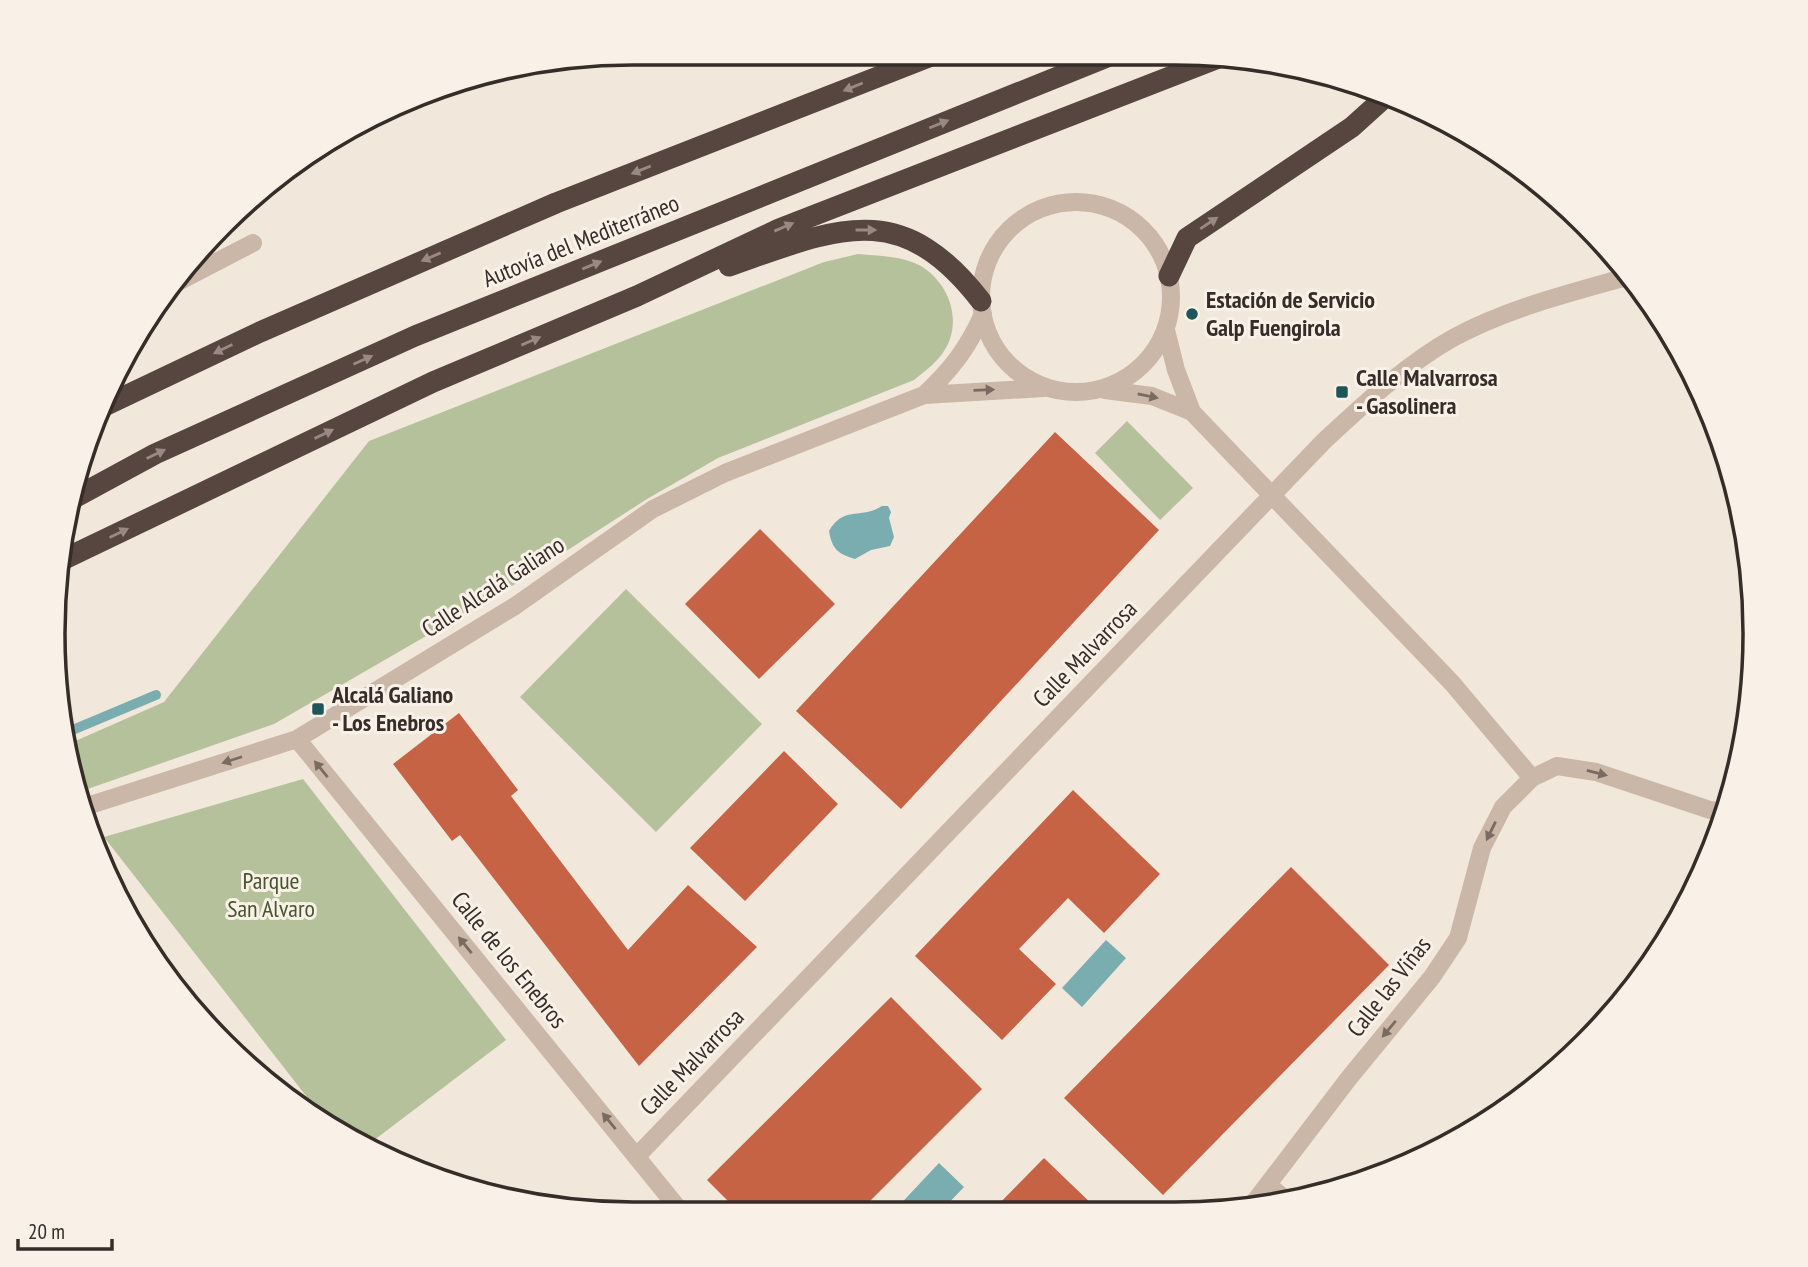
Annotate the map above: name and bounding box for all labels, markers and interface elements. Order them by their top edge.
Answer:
one-way arrow [842,81,863,92]
one-way arrow [929,119,950,130]
one-way arrow [631,164,652,175]
street label: Autovía del Mediterráneo [478,187,684,294]
one-way arrow [1200,216,1218,230]
one-way arrow [773,222,794,233]
one-way arrow [856,224,878,236]
one-way arrow [421,252,442,263]
one-way arrow [581,259,602,270]
place label: Estación de Servicio Galp Fuengirola [1206,284,1375,343]
marker: Estación de Servicio Galp Fuengirola [1184,306,1200,322]
one-way arrow [521,335,542,346]
one-way arrow [213,344,233,355]
one-way arrow [352,354,373,365]
place label: Calle Malvarrosa - Gasolinera [1356,362,1498,421]
marker: Calle Malvarrosa - Gasolinera [1334,384,1350,400]
one-way arrow [973,385,995,396]
one-way arrow [1137,391,1159,402]
one-way arrow [314,428,334,440]
one-way arrow [146,449,166,460]
one-way arrow [109,527,129,538]
street label: Calle Alcalá Galiano [416,529,570,644]
street label: Calle Malvarrosa [1026,594,1143,714]
place label: Alcalá Galiano - Los Enebros [331,679,453,738]
marker: Alcalá Galiano - Los Enebros [310,701,326,717]
one-way arrow [221,755,242,766]
one-way arrow [314,760,329,777]
one-way arrow [1587,768,1609,779]
one-way arrow [1485,821,1496,841]
park label: Parque San Alvaro [227,865,315,924]
street label: Calle de los Enebros [445,885,574,1034]
street label: Calle las Viñas [1340,930,1437,1043]
one-way arrow [458,936,473,954]
street label: Calle Malvarrosa [633,1002,750,1122]
one-way arrow [1381,1020,1396,1038]
one-way arrow [602,1112,617,1130]
scale bar [18,1208,112,1252]
text: 20 m [28,1218,65,1245]

